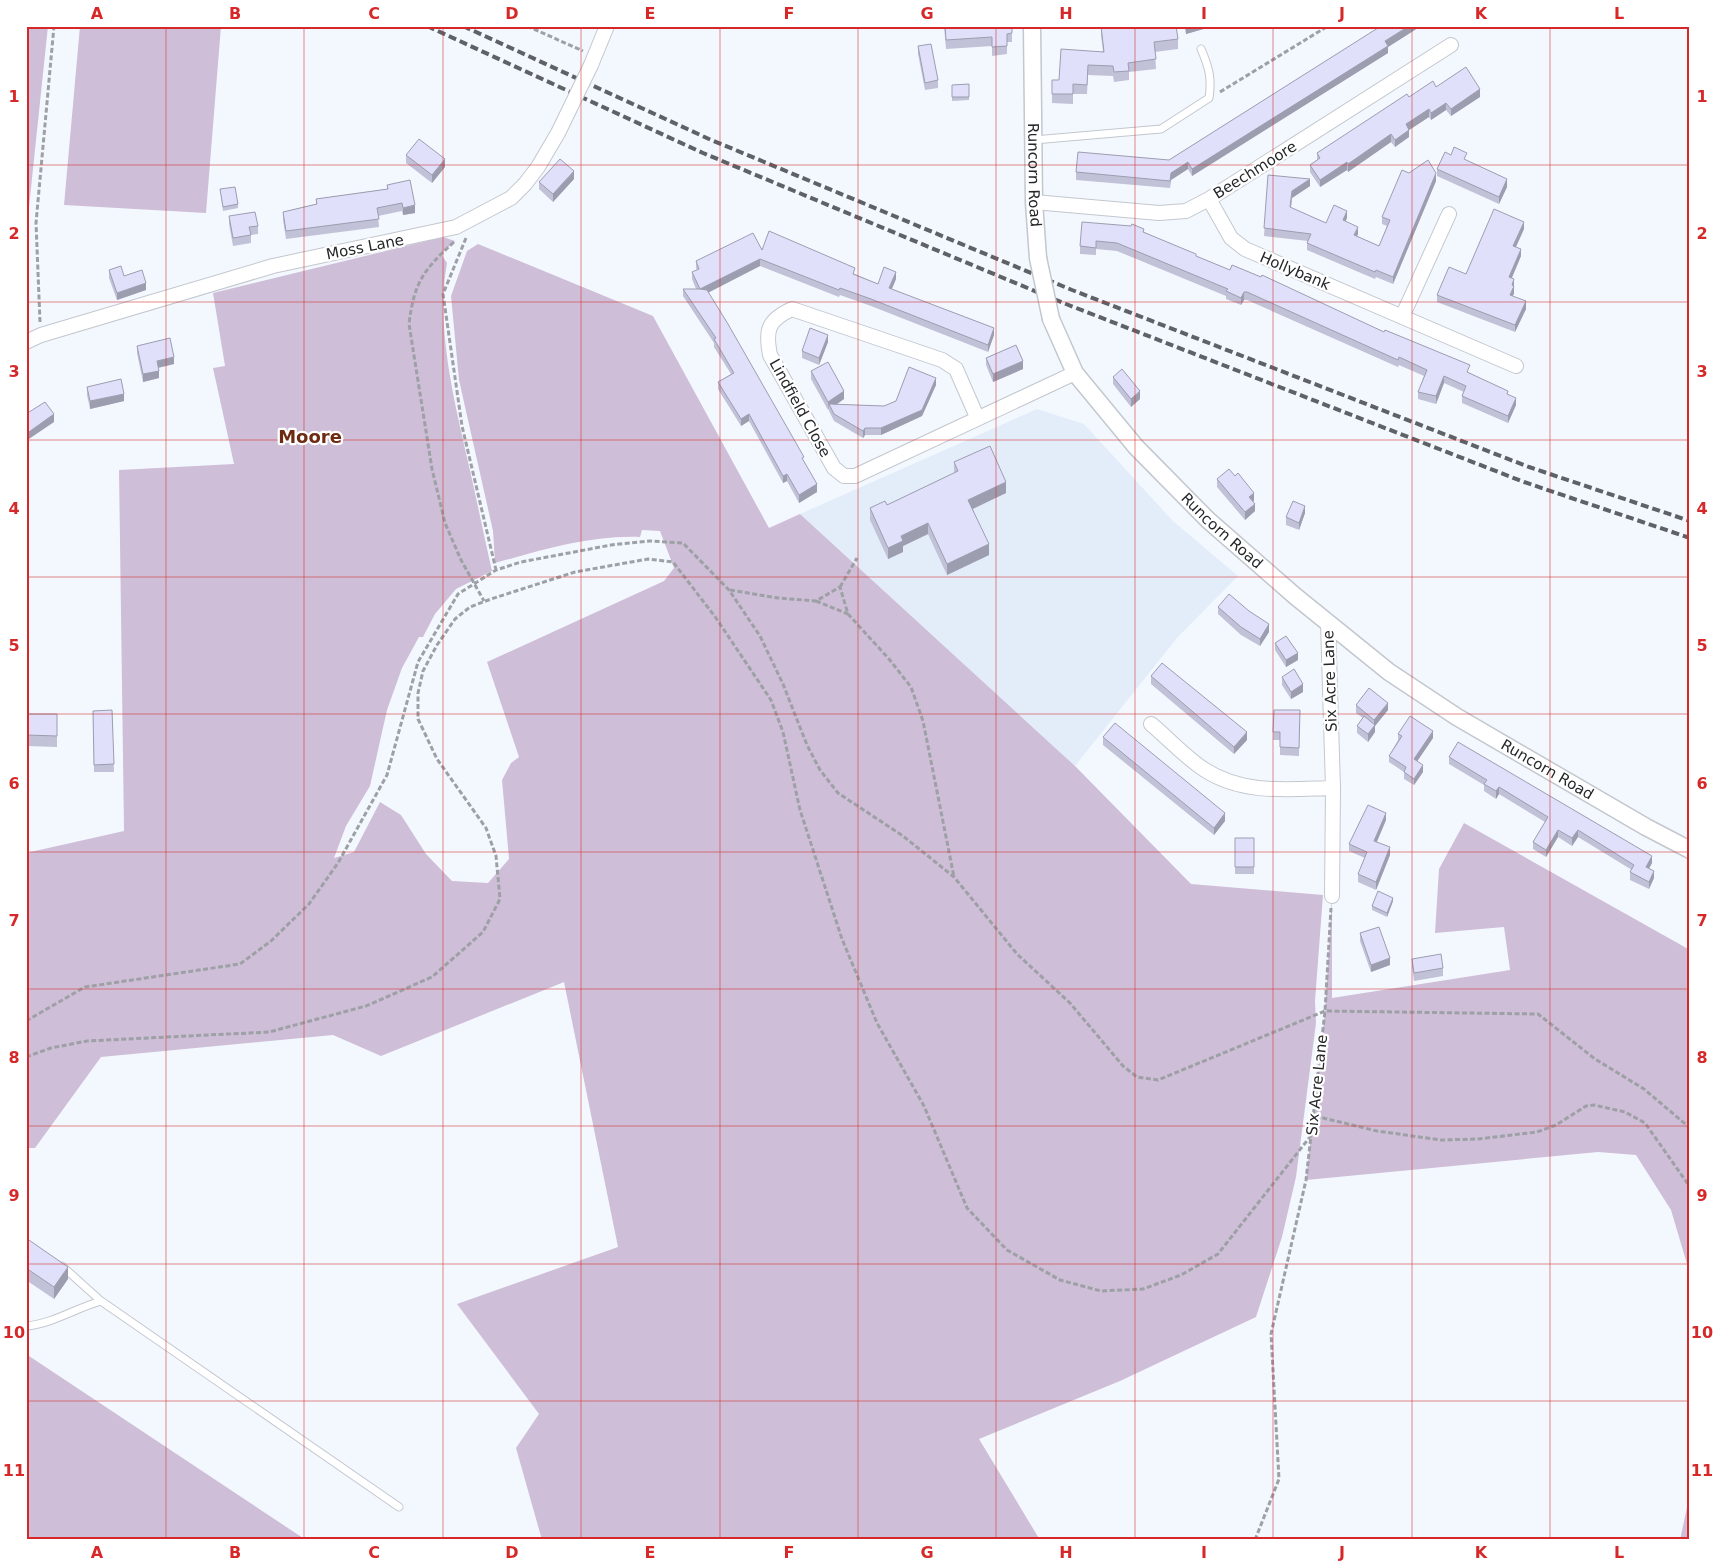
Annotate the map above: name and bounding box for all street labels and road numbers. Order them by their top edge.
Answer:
street label: Runcorn Road [1024,123,1045,228]
street label: Beechmoore [1210,137,1300,203]
street label: Moss Lane [325,231,405,263]
street label: Hollybank [1257,248,1333,294]
street label: Lindfield Close [766,356,834,460]
street label: Runcorn Road [1177,489,1266,573]
street label: Six Acre Lane [1319,630,1341,732]
street label: Runcorn Road [1498,736,1597,804]
street label: Six Acre Lane [1303,1033,1331,1137]

